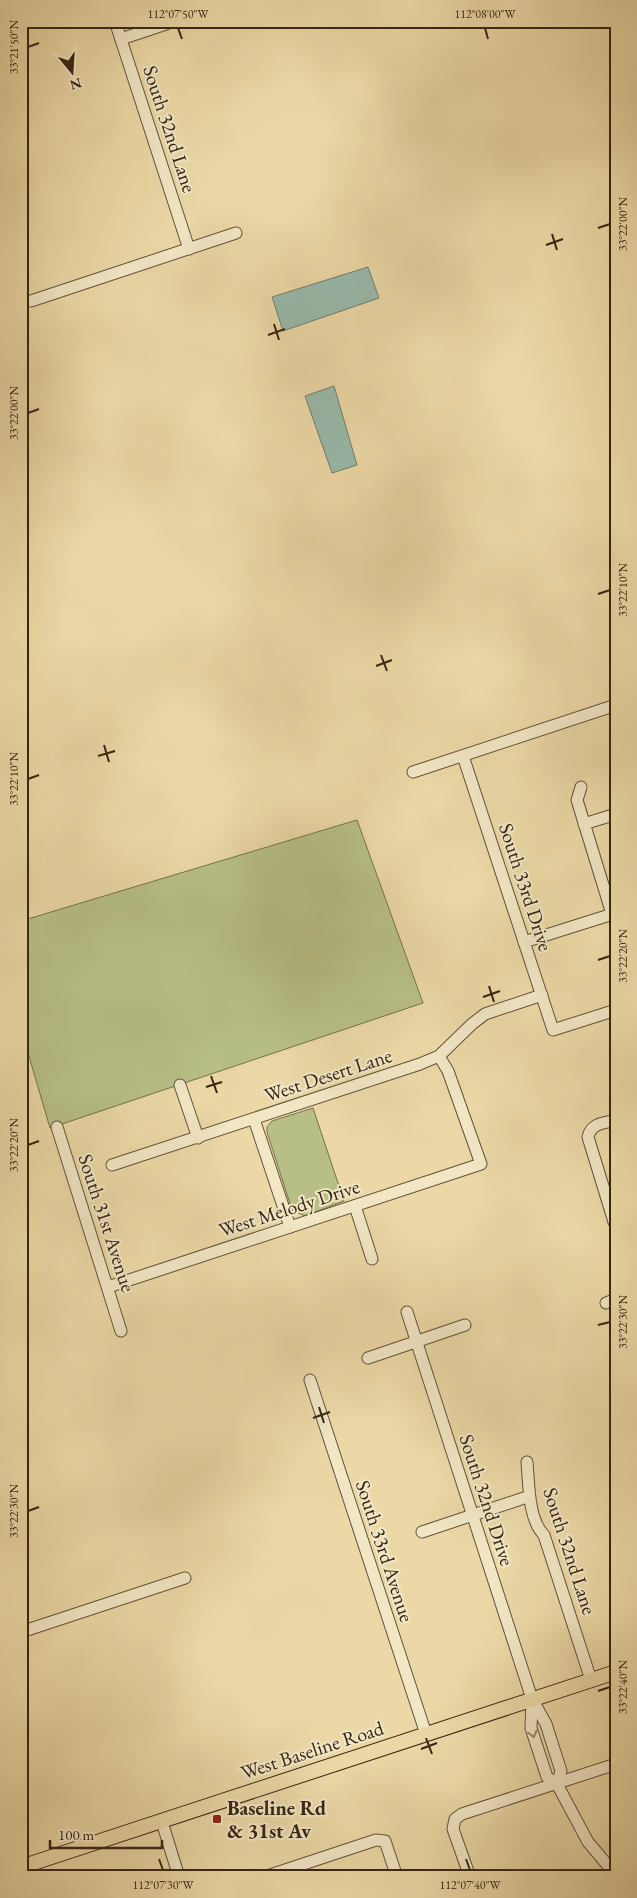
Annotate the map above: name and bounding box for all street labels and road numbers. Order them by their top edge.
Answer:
street label: South 32nd Lane [137,62,203,196]
street label: South 33rd Drive [493,820,559,954]
street label: West Desert Lane [261,1042,395,1108]
street label: South 31st Avenue [72,1151,142,1296]
street label: West Melody Drive [215,1173,363,1243]
street label: South 32nd Drive [453,1431,521,1569]
street label: South 33rd Avenue [350,1477,420,1625]
street label: South 32nd Lane [537,1484,603,1618]
street label: West Baseline Road [237,1714,388,1785]

